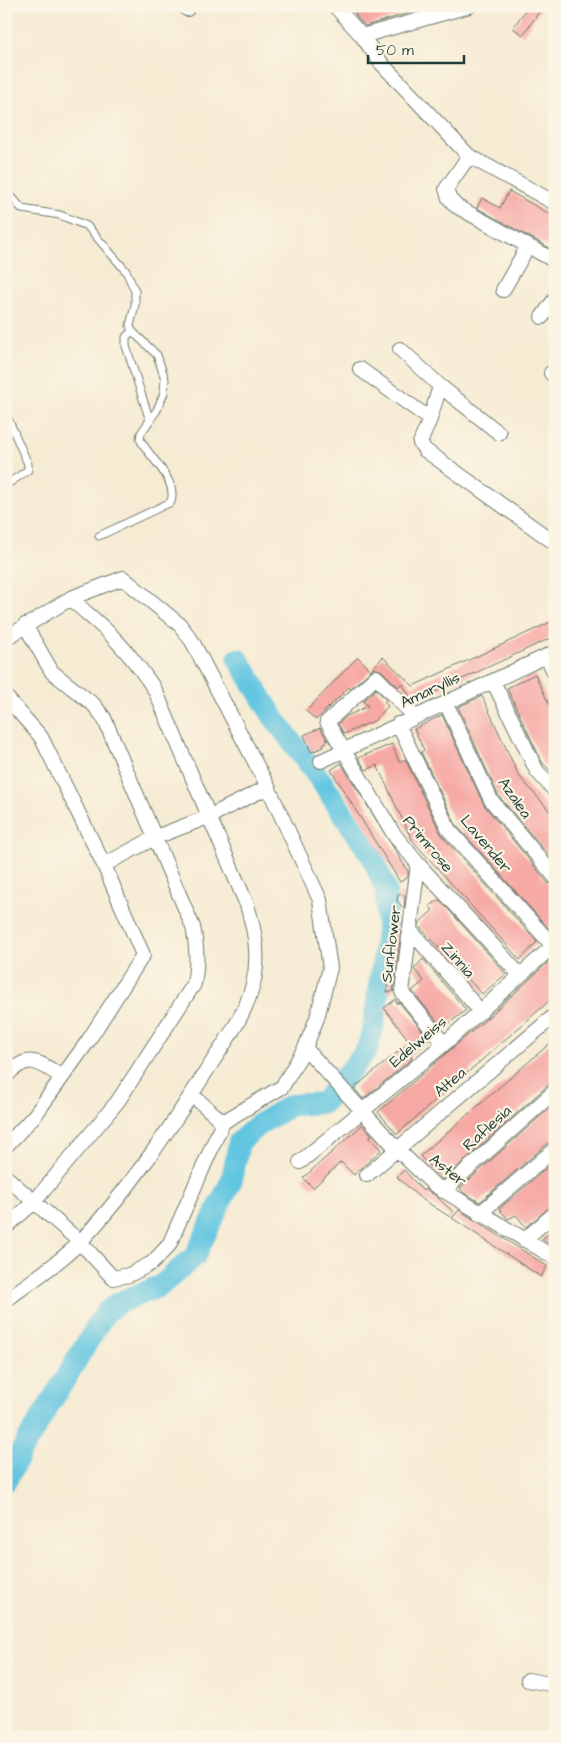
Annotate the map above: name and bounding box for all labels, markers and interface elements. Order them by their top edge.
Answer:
scale bar [368,32,465,64]
text: 50 m [376,40,414,61]
street label: Amaryllis [396,667,464,714]
street label: Azalea [493,773,537,823]
street label: Lavender [455,810,517,878]
street label: Primrose [398,811,459,878]
street label: Sunflower [375,904,407,984]
street label: Zinnia [436,937,480,983]
street label: Edelweiss [385,1011,451,1073]
street label: Altea [429,1062,471,1102]
street label: Raflesia [458,1100,516,1156]
street label: Aster [425,1148,472,1192]

